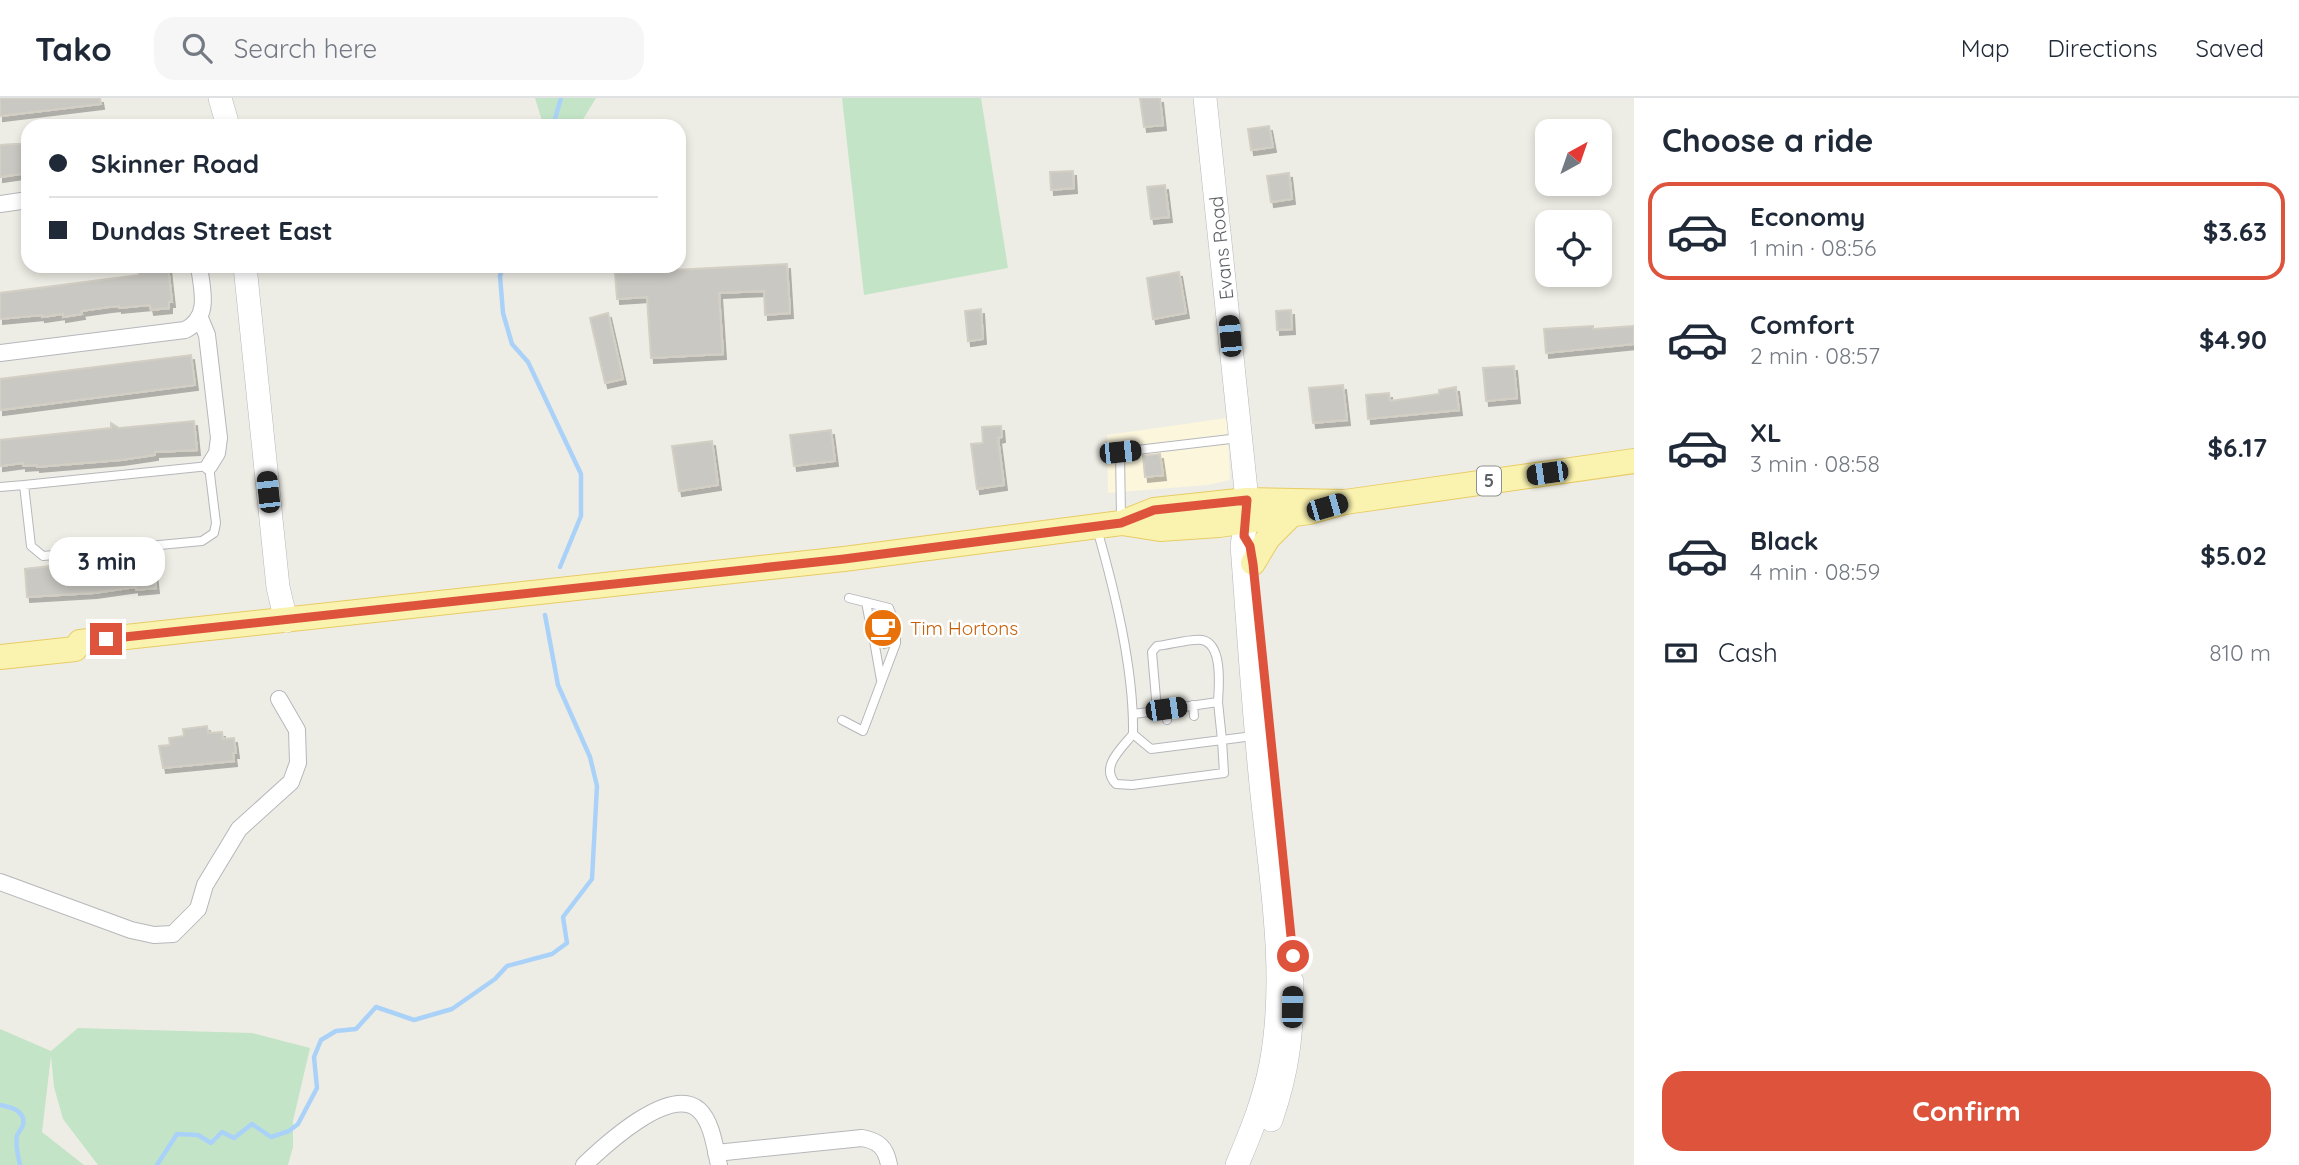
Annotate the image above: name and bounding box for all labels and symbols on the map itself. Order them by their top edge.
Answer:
north arrow [1535,119,1612,196]
street label: Evans Road [1204,195,1238,301]
car [1218,314,1243,358]
car [1099,439,1142,465]
car [1525,460,1570,486]
road number: 5 [1477,466,1501,496]
car [256,470,281,514]
car [1304,491,1351,523]
callout: 3 min [48,538,164,587]
cafe icon: Tim Hortons [862,607,904,649]
place label: Tim Hortons [910,616,1018,640]
route end [90,623,122,655]
car [1144,696,1189,722]
route start [1277,940,1309,972]
car [1282,986,1303,1028]

